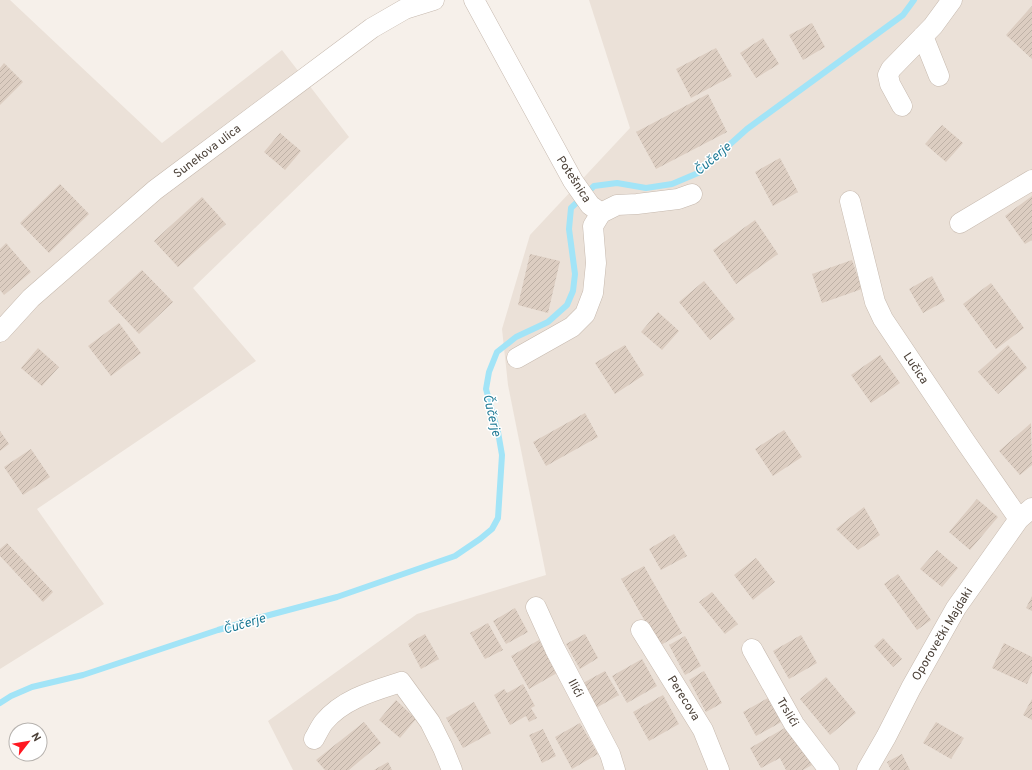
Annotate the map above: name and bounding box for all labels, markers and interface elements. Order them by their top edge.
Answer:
street label: Sunekova ulica [171,121,244,182]
water label: Čučerje [690,138,735,180]
street label: Potešnica [552,153,594,206]
street label: Lučica [899,350,932,387]
water label: Čučerje [478,392,506,439]
street label: Oporovečki Majdaki [909,585,977,684]
water label: Čučerje [221,609,268,639]
street label: Perecova [663,673,703,724]
street label: Ilići [564,676,587,700]
street label: Trslići [772,695,802,730]
north arrow [8,722,48,762]
text: N [28,730,44,744]

